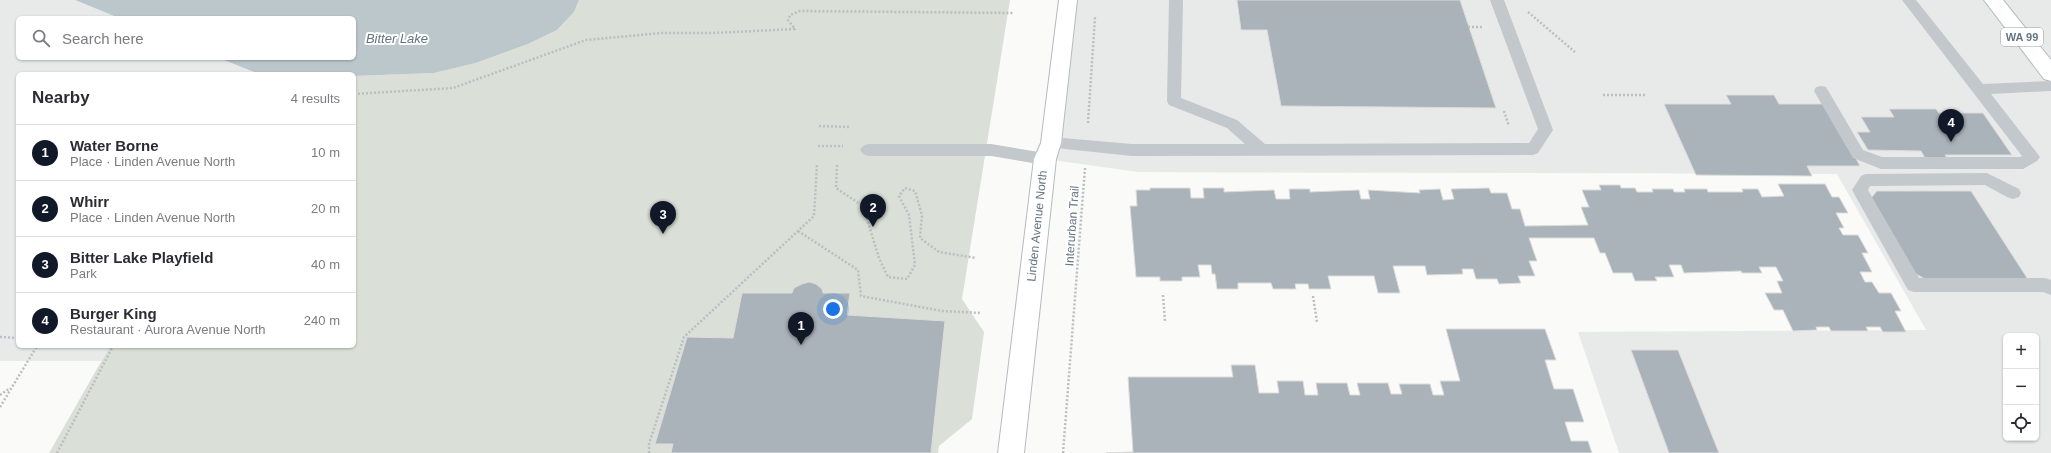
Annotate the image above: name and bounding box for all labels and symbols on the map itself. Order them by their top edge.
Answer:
road number: WA 99 [2001,28,2043,46]
water label: Bitter Lake [366,31,428,46]
pin: 4 [1938,109,1964,142]
street label: Linden Avenue North [1024,170,1050,282]
street label: Interurban Trail [1062,185,1082,267]
pin: 2 [860,194,886,227]
pin: 3 [650,201,676,234]
your location [823,299,843,319]
pin: 1 [788,312,814,345]

